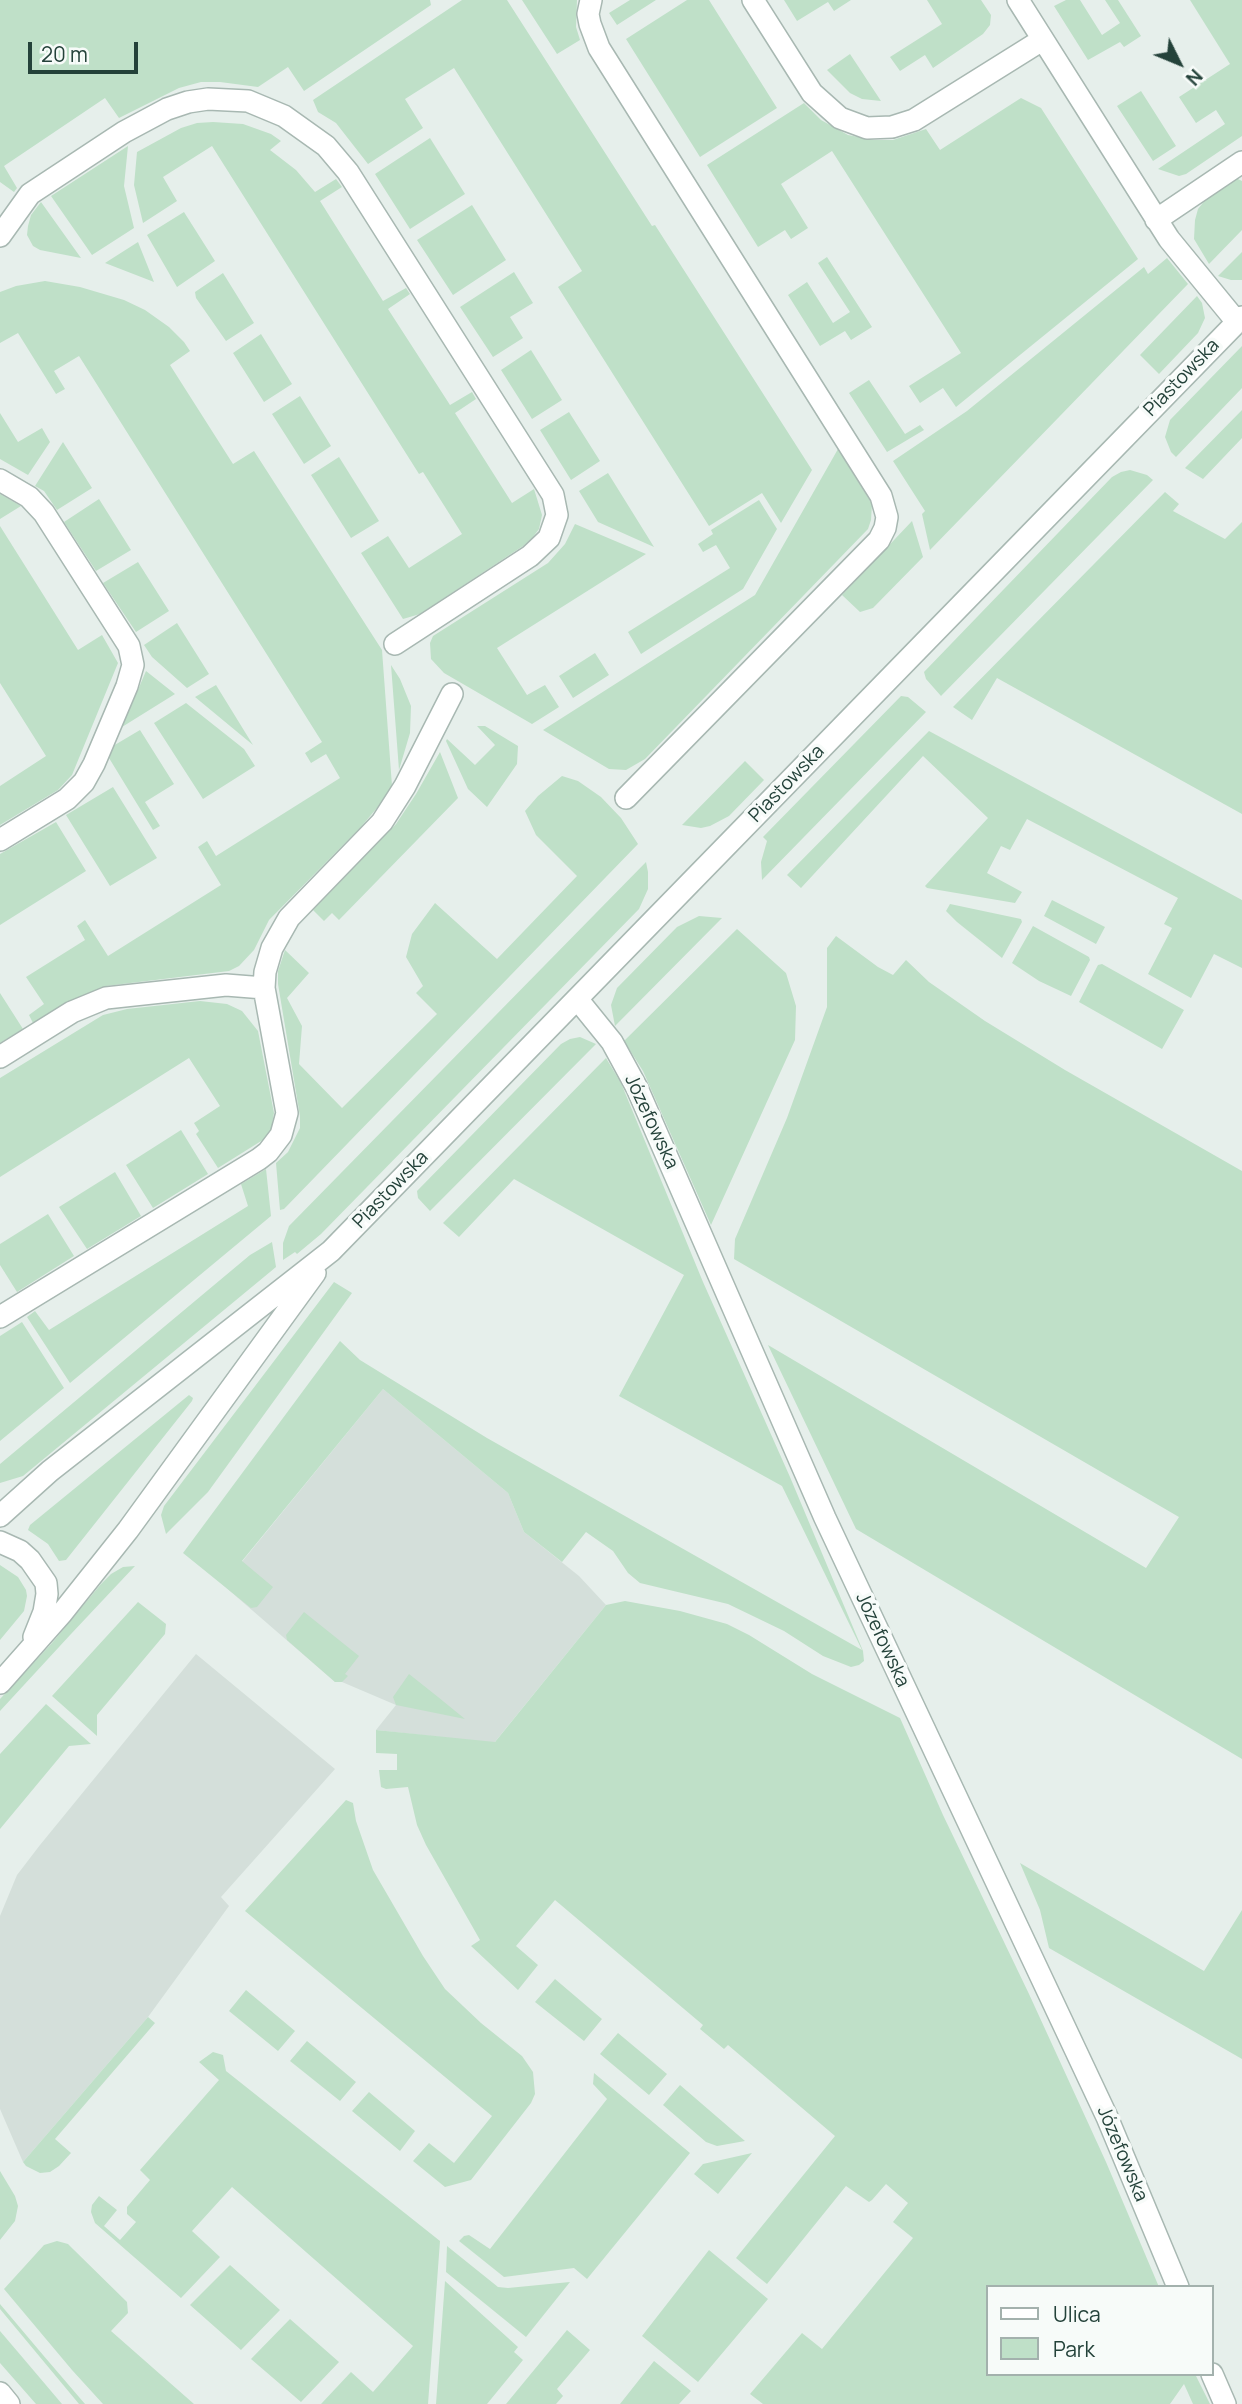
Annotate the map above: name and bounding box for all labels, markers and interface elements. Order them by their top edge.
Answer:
scale bar [32,28,142,72]
north arrow [1144,28,1214,98]
text: 20 m [41,40,88,68]
text: N [1180,63,1209,91]
street label: Piastowska [1140,335,1224,421]
street label: Piastowska [745,741,829,827]
street label: Józefowska [619,1071,683,1173]
street label: Piastowska [349,1147,433,1233]
street label: Józefowska [850,1589,914,1691]
street label: Józefowska [1092,2103,1152,2205]
legend [986,2285,1214,2376]
text: Ulica [1053,2300,1101,2328]
text: Park [1053,2335,1095,2363]

